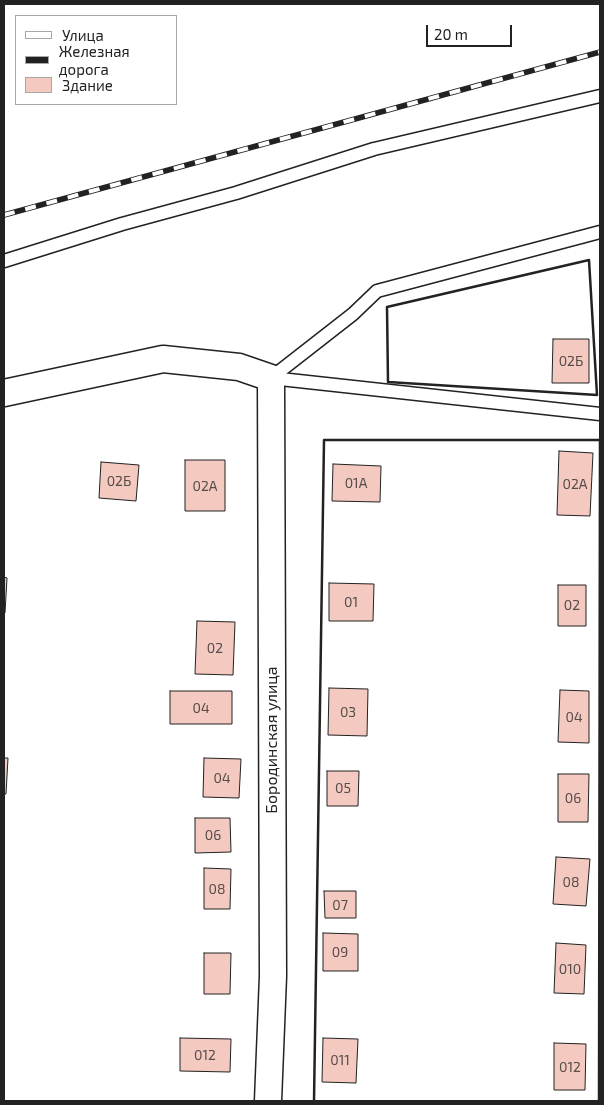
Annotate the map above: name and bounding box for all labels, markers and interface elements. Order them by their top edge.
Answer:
legend [15,15,178,105]
scale bar [429,15,515,47]
text: 20 m [434,25,468,43]
text: Улица [62,26,104,44]
text: Железная дорога [59,42,130,78]
text: Здание [62,76,113,94]
house number: 02Б [559,353,583,369]
house number: 02Б [107,473,131,489]
house number: 01А [345,475,367,491]
house number: 02А [562,476,588,492]
house number: 02А [192,478,218,494]
house number: 01 [344,594,358,610]
house number: 02 [564,597,580,613]
house number: 02 [207,640,223,656]
street label: Бородинская улица [262,666,282,814]
house number: 04 [192,700,210,716]
house number: 03 [340,704,356,720]
house number: 04 [565,709,583,725]
house number: 04 [213,770,231,786]
house number: 05 [335,780,351,796]
house number: 06 [565,790,581,806]
house number: 06 [205,827,221,843]
house number: 08 [563,874,579,890]
house number: 08 [209,881,225,897]
house number: 07 [332,897,348,913]
house number: 09 [332,944,348,960]
house number: 010 [559,961,581,977]
house number: 012 [194,1047,216,1063]
house number: 011 [330,1052,350,1068]
house number: 012 [559,1059,581,1075]

